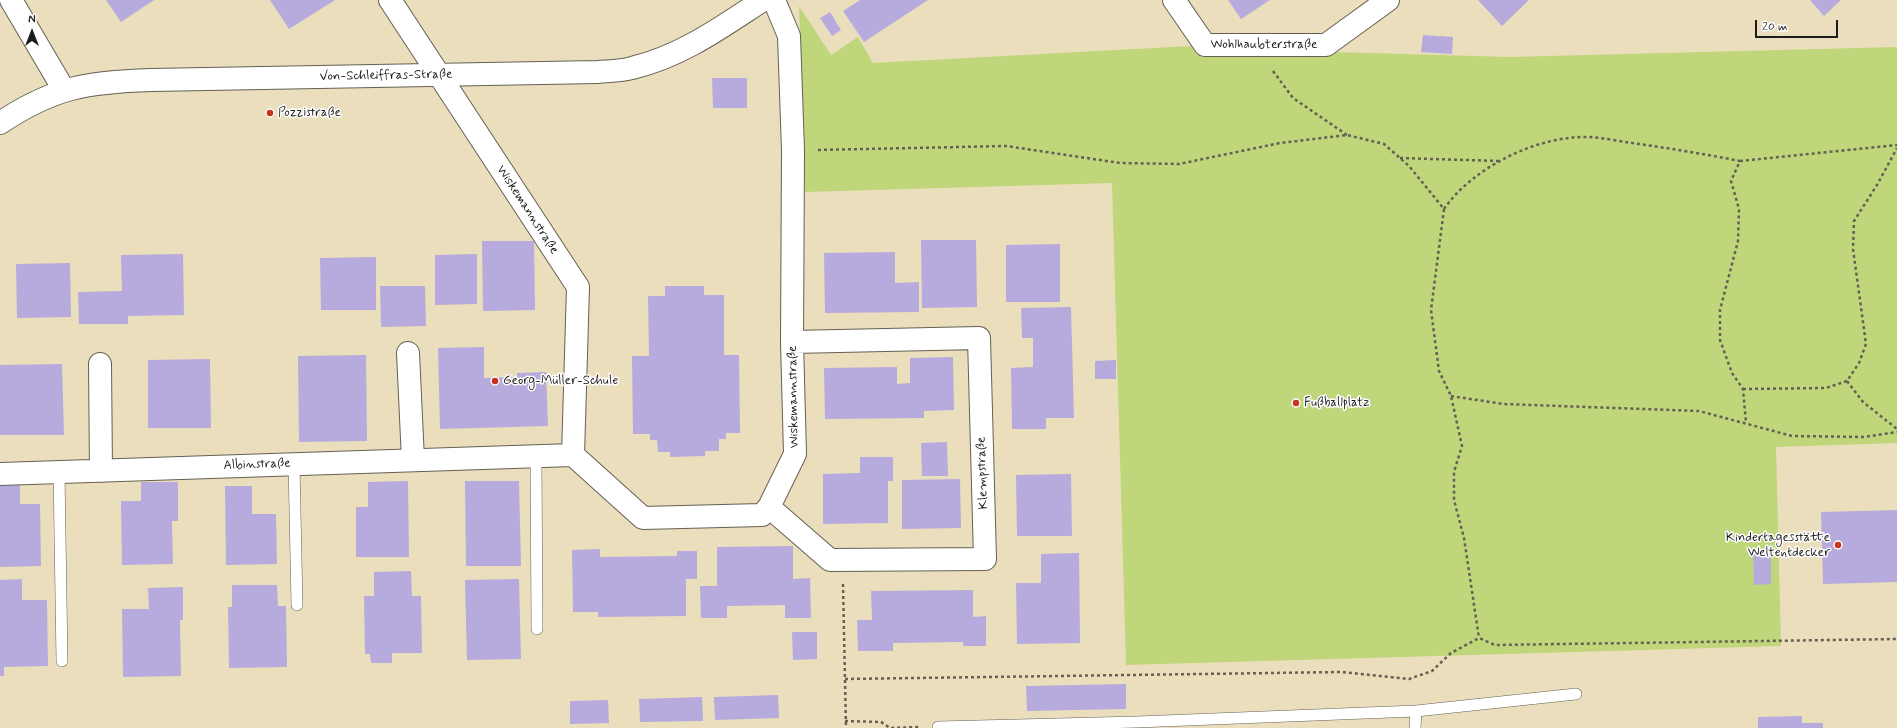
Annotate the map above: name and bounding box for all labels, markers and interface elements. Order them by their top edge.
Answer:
north arrow [12,12,52,52]
scale bar [1757,12,1840,38]
text: N [28,13,36,27]
text: 20 m [1762,19,1788,35]
street label: Wohlhaubterstraße [1210,37,1318,53]
street label: Von-Schleiffras-Straße [319,67,453,85]
place label: Pozzistraße [278,105,341,121]
marker: Pozzistraße [265,108,275,118]
street label: Wiskemannstraße [492,163,562,257]
street label: Wiskemannstraße [785,346,803,448]
place label: Georg-Müller-Schule [503,373,618,389]
marker: Georg-Müller-Schule [490,376,500,386]
place label: Fußballplatz [1304,395,1370,411]
marker: Fußballplatz [1291,398,1301,408]
street label: Klempstraße [974,436,992,510]
street label: Albinstraße [223,456,291,474]
place label: Kindertagesstätte Weltentdecker [1726,530,1830,561]
marker: Kindertagesstätte Weltentdecker [1833,540,1843,550]

